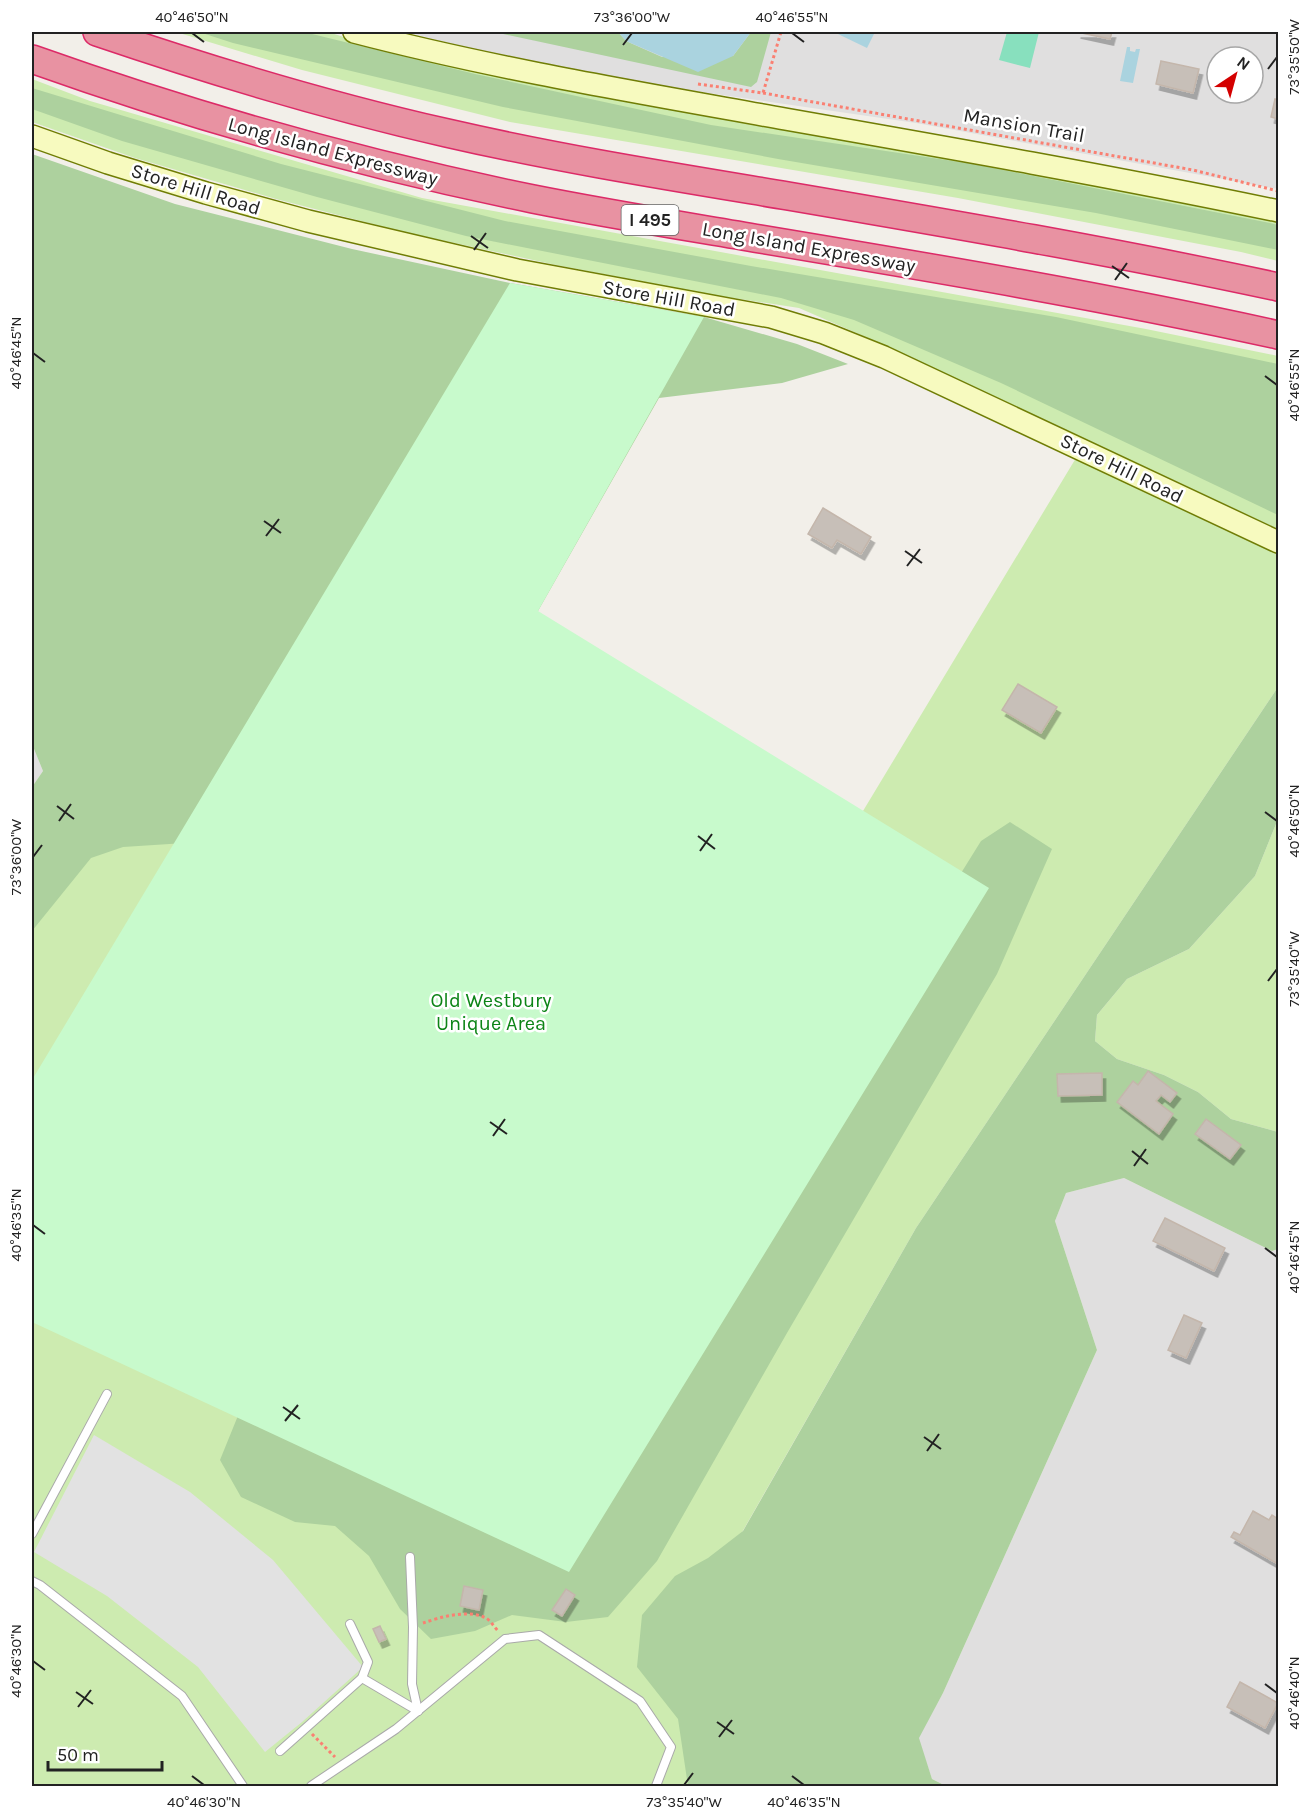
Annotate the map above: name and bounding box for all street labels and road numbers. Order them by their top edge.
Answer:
street label: Mansion Trail [962,104,1086,147]
street label: Long Island Expressway [225,112,440,191]
street label: Store Hill Road [128,159,263,220]
road number: I 495 [622,205,678,235]
street label: Long Island Expressway [700,217,917,278]
street label: Store Hill Road [601,276,737,321]
street label: Store Hill Road [1056,429,1187,508]

